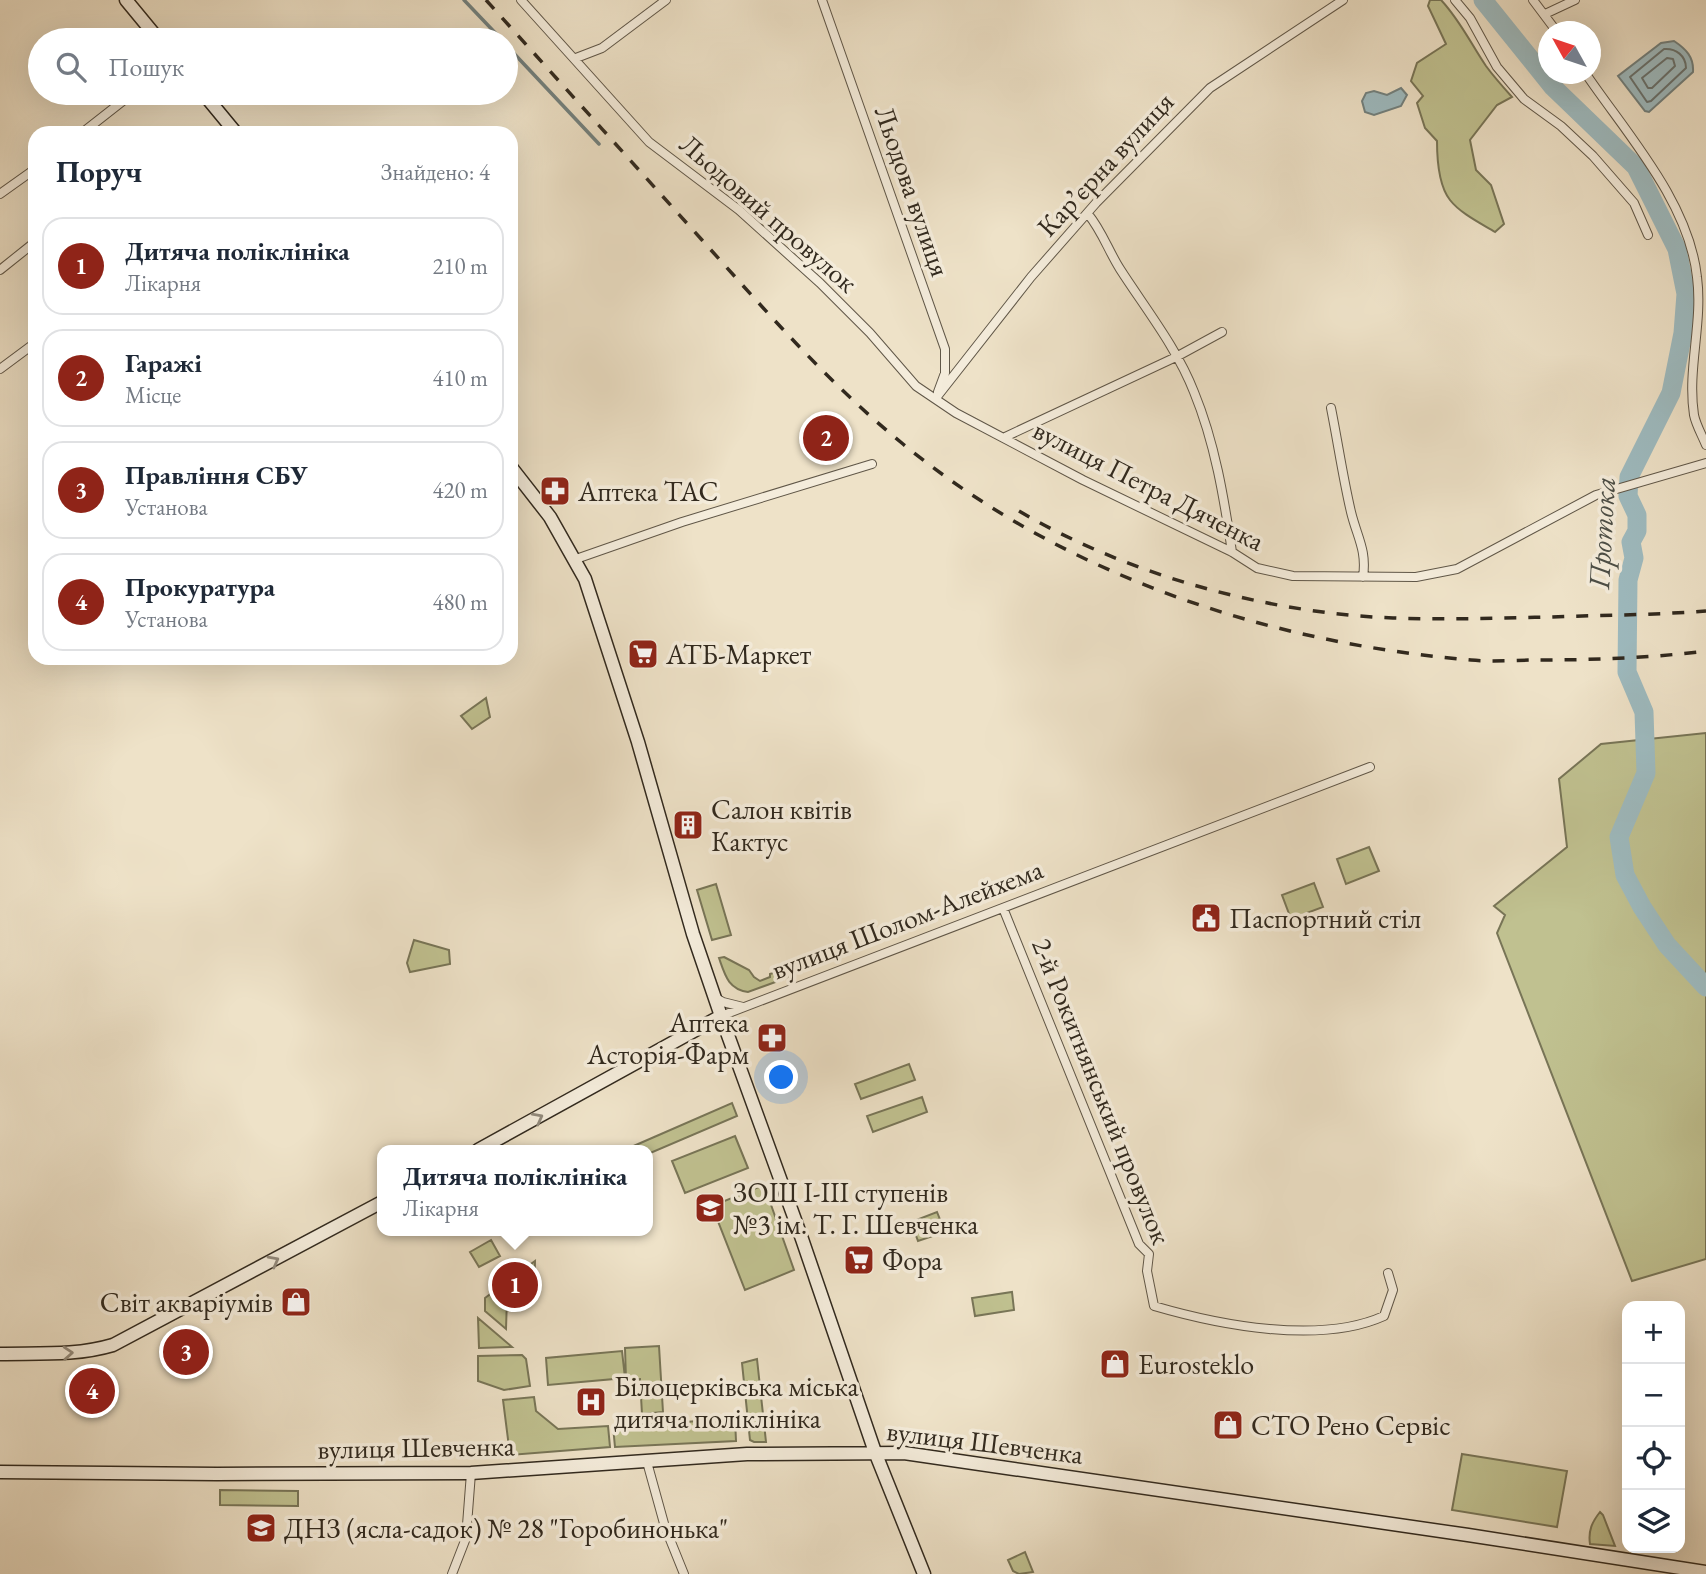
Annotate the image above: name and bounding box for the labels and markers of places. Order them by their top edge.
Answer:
pin: 2 [803,412,849,464]
place label: Аптека ТАС [577,473,718,509]
pharmacy icon: Аптека ТАС [538,474,572,508]
place label: АТБ-Маркет [665,636,812,672]
supermarket icon: АТБ-Маркет [626,637,660,671]
place label: Салон квітів Кактус [711,791,852,859]
building icon: Салон квітів Кактус [671,808,705,842]
place label: Паспортний стіл [1229,900,1421,936]
public building icon: Паспортний стіл [1189,901,1223,935]
place label: Аптека Асторія-Фарм [586,1004,750,1072]
pharmacy icon: Аптека Асторія-Фарм [755,1021,789,1055]
place label: ЗОШ І-ІІІ ступенів №3 ім. Т. Г. Шевченка [733,1174,979,1242]
school or university icon: ЗОШ І-ІІІ ступенів №3 ім. Т. Г. Шевченка [693,1191,727,1225]
place label: Фора [882,1242,943,1278]
supermarket icon: Фора [842,1243,876,1277]
pin: 1 [492,1259,538,1311]
place label: Світ акваріумів [100,1284,273,1320]
shop icon: Світ акваріумів [279,1285,313,1319]
pin: 3 [163,1326,209,1378]
place label: Eurosteklo [1138,1346,1254,1382]
shop icon: Eurosteklo [1098,1347,1132,1381]
pin: 4 [69,1365,115,1417]
place label: Білоцерківська міська дитяча поліклініка [614,1368,859,1436]
hospital icon: Білоцерківська міська дитяча поліклініка [574,1385,608,1419]
place label: СТО Рено Сервіс [1251,1407,1451,1443]
shop icon: СТО Рено Сервіс [1211,1408,1245,1442]
place label: ДНЗ (ясла-садок) № 28 "Горобинонька" [284,1510,728,1546]
school or university icon: ДНЗ (ясла-садок) № 28 "Горобинонька" [244,1511,278,1545]

